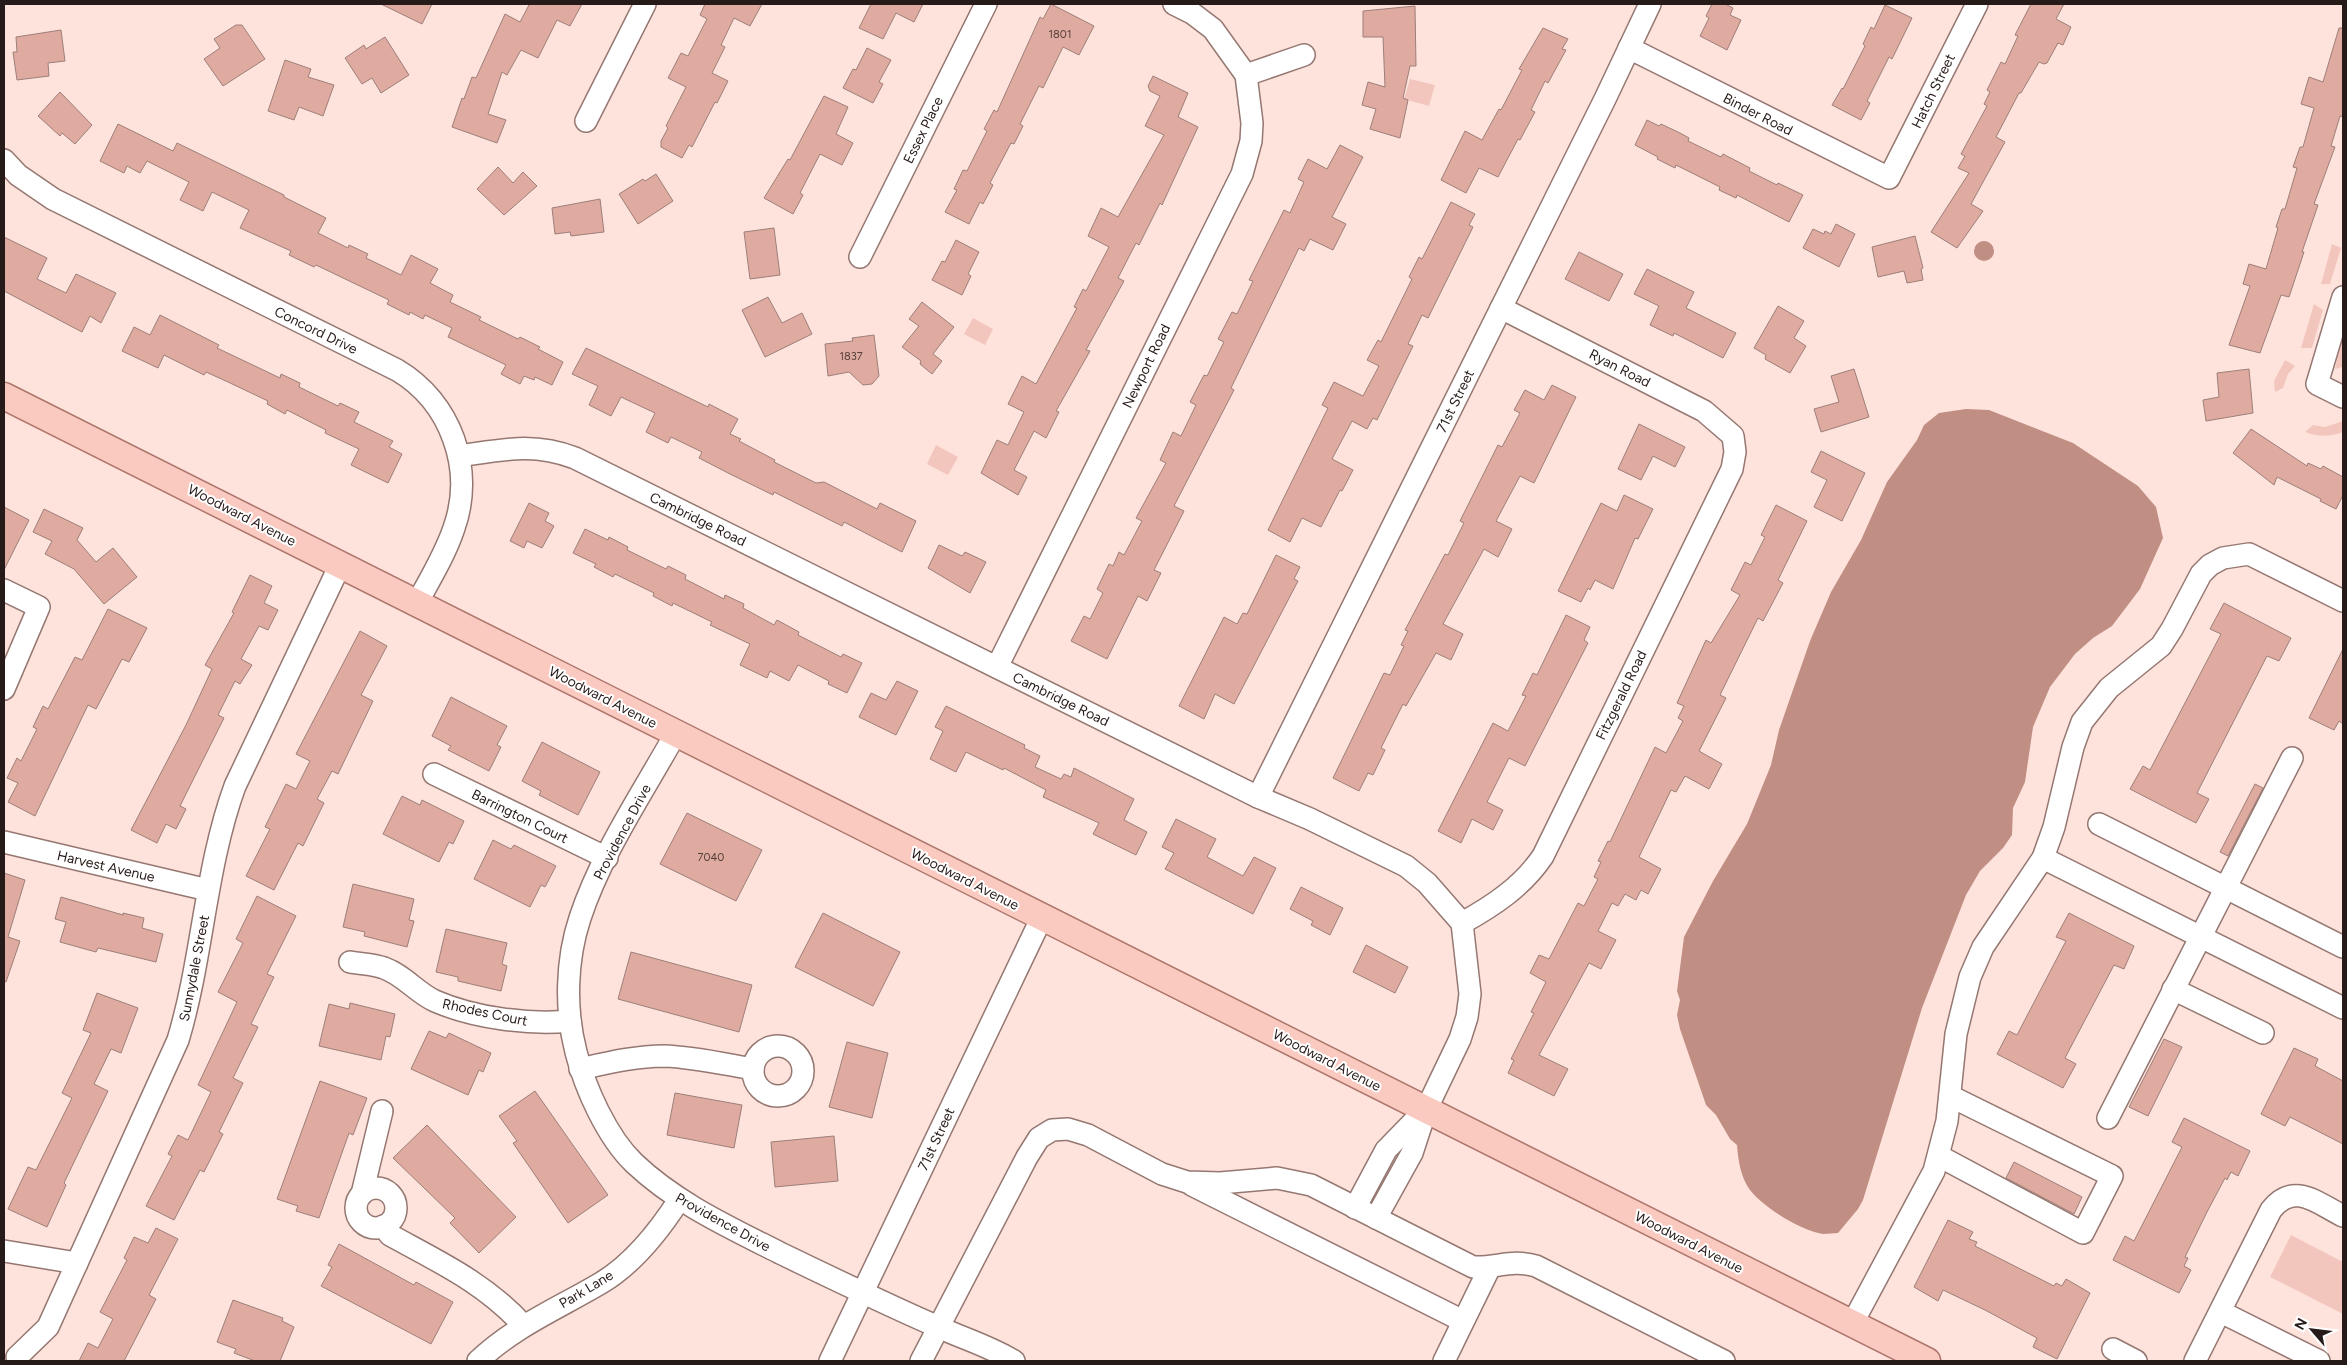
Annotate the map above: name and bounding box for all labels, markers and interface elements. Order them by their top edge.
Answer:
house number: 1801 [1049,28,1071,41]
street label: Hatch Street [1908,51,1959,131]
street label: Binder Road [1720,90,1795,139]
street label: Essex Place [900,94,947,167]
street label: Concord Drive [271,303,360,358]
street label: Newport Road [1119,321,1174,411]
street label: Ryan Road [1586,346,1653,391]
house number: 1837 [839,350,863,363]
street label: 71st Street [1433,367,1478,435]
street label: Woodward Avenue [185,481,299,550]
street label: Cambridge Road [647,489,749,550]
street label: Fitzgerald Road [1592,648,1651,743]
street label: Woodward Avenue [546,663,660,732]
street label: Cambridge Road [1010,669,1112,730]
street label: Providence Drive [590,781,655,883]
street label: Barrington Court [469,786,571,847]
street label: Woodward Avenue [908,845,1022,914]
street label: Harvest Avenue [55,847,157,886]
house number: 7040 [698,851,724,864]
street label: Sunnydale Street [176,914,213,1023]
street label: Rhodes Court [441,995,529,1030]
street label: Woodward Avenue [1270,1026,1384,1095]
street label: 71st Street [914,1105,958,1174]
street label: Providence Drive [672,1189,774,1256]
street label: Woodward Avenue [1632,1208,1746,1277]
street label: Park Lane [556,1267,617,1312]
north arrow [2287,1305,2337,1355]
text: N [2291,1315,2311,1333]

